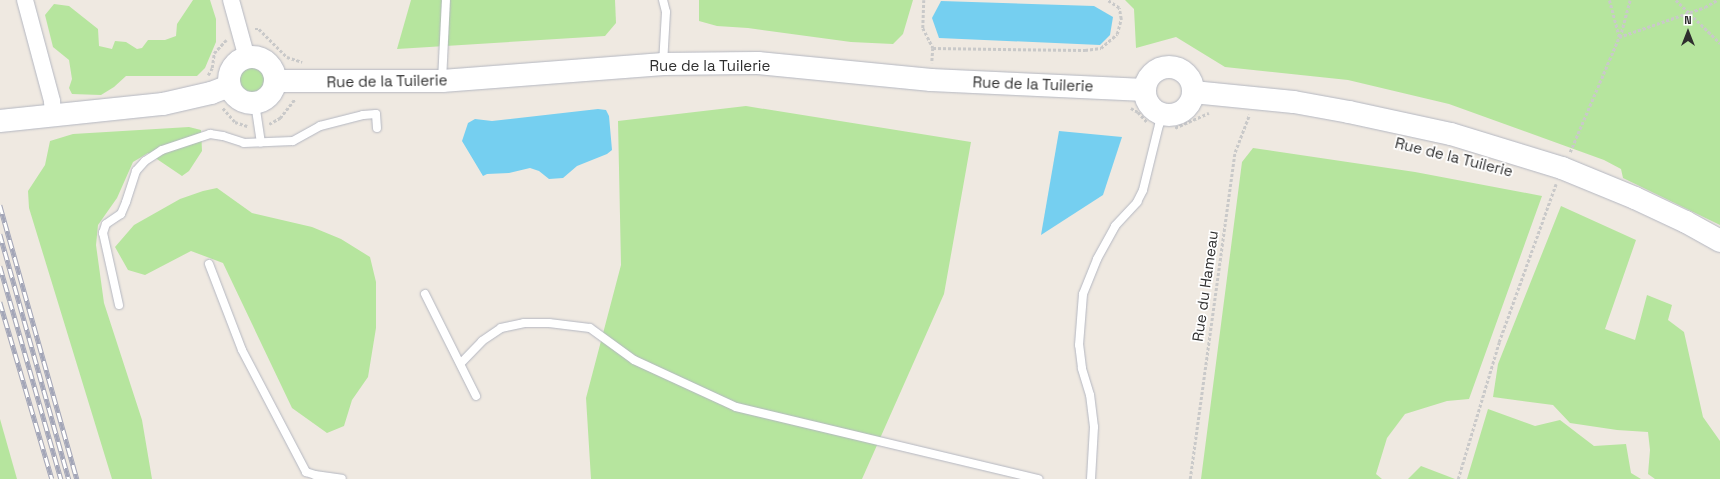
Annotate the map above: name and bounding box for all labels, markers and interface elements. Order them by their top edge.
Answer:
north arrow [1668,12,1708,52]
text: N [1684,13,1692,27]
street label: Rue de la Tuilerie [649,57,771,75]
street label: Rue de la Tuilerie [326,71,448,91]
street label: Rue de la Tuilerie [972,73,1094,95]
street label: Rue de la Tuilerie [1393,134,1515,180]
street label: Rue du Hameau [1188,229,1222,343]

